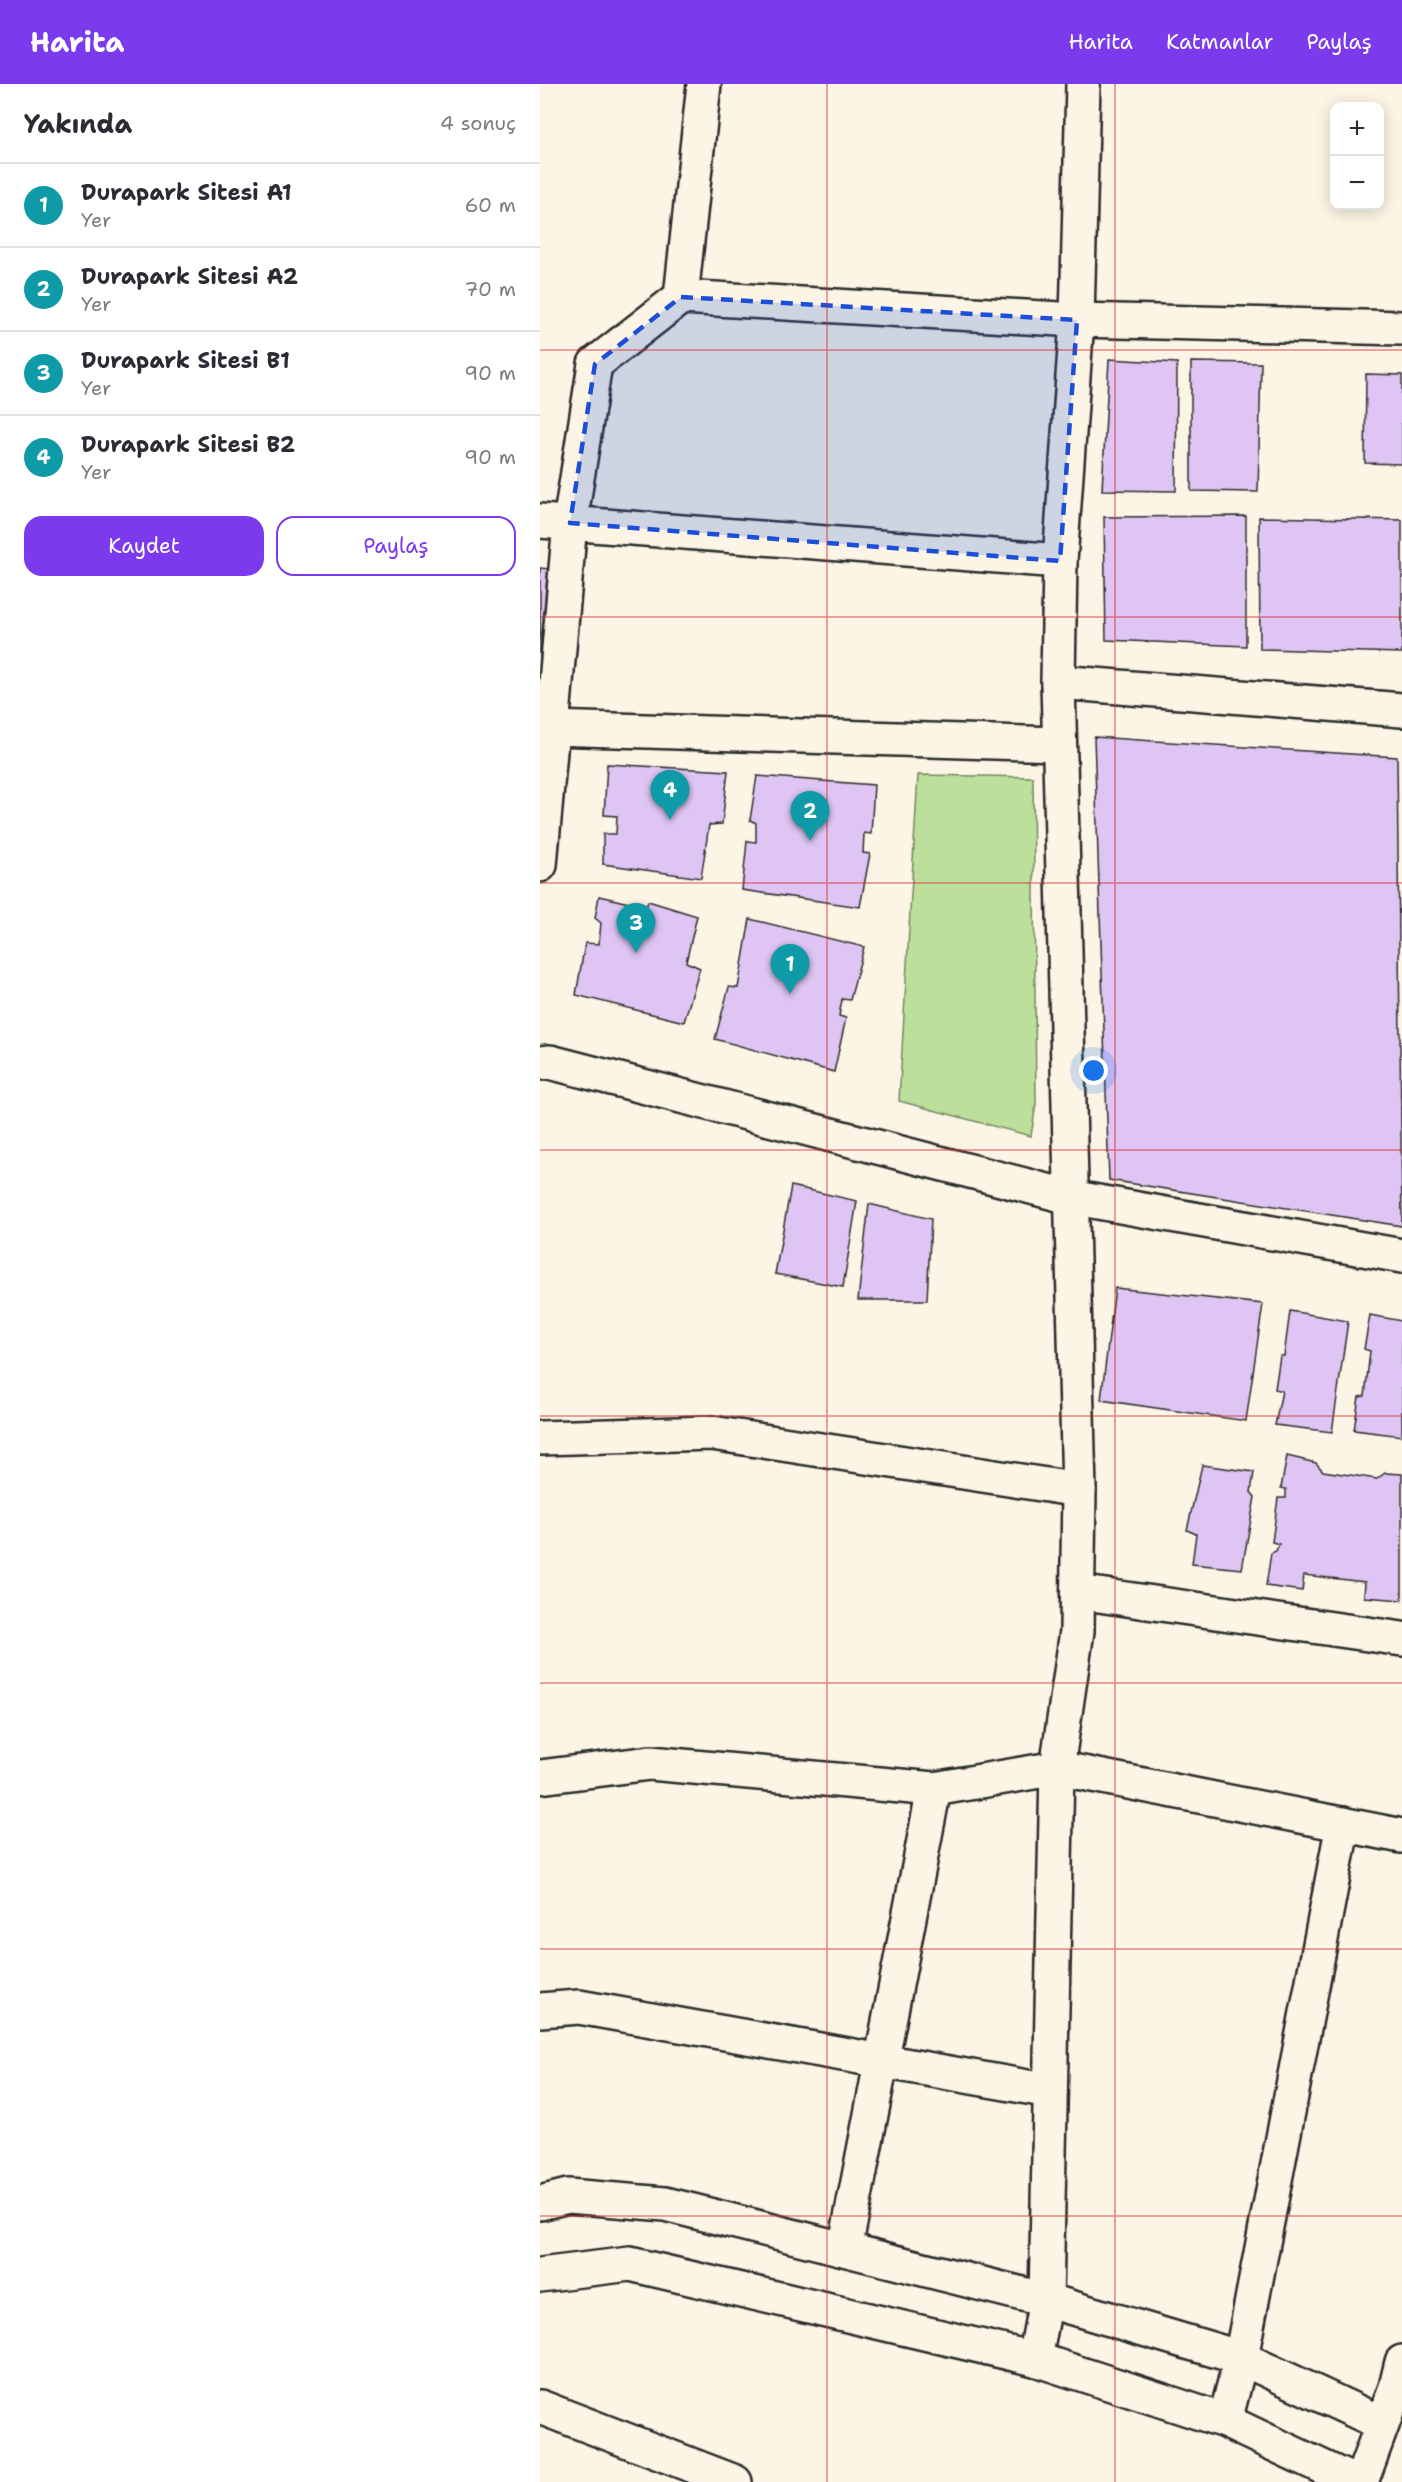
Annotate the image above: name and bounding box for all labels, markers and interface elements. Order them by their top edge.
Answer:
text: Harita [30,23,124,61]
text: Harita [1068,28,1133,56]
text: Katmanlar [1166,28,1273,56]
text: Paylaş [1306,28,1372,56]
map controls [1330,102,1384,210]
button: + [1330,102,1384,156]
text: Yakında [24,106,132,141]
text: 4 sonuç [440,110,516,136]
button: − [1330,156,1384,210]
text: Durapark Sitesi A1 [81,178,292,207]
text: 1 [39,192,48,218]
text: 60 m [464,192,516,218]
text: Yer [81,207,111,233]
text: Durapark Sitesi A2 [81,262,298,291]
text: 2 [37,276,51,302]
text: 70 m [464,276,516,302]
text: Yer [81,291,111,317]
text: Durapark Sitesi B1 [81,346,290,375]
text: 3 [37,360,51,386]
text: 90 m [464,360,516,386]
text: Yer [81,375,111,401]
text: Durapark Sitesi B2 [81,430,295,459]
text: 4 [37,444,51,470]
text: 90 m [464,444,516,470]
text: Yer [81,459,111,485]
button: Kaydet [24,516,264,576]
button: Paylaş [276,516,516,576]
pin: 4 [650,770,690,820]
pin: 2 [790,792,830,841]
pin: 3 [616,904,656,953]
pin: 1 [770,944,810,994]
your location [1079,1056,1108,1085]

